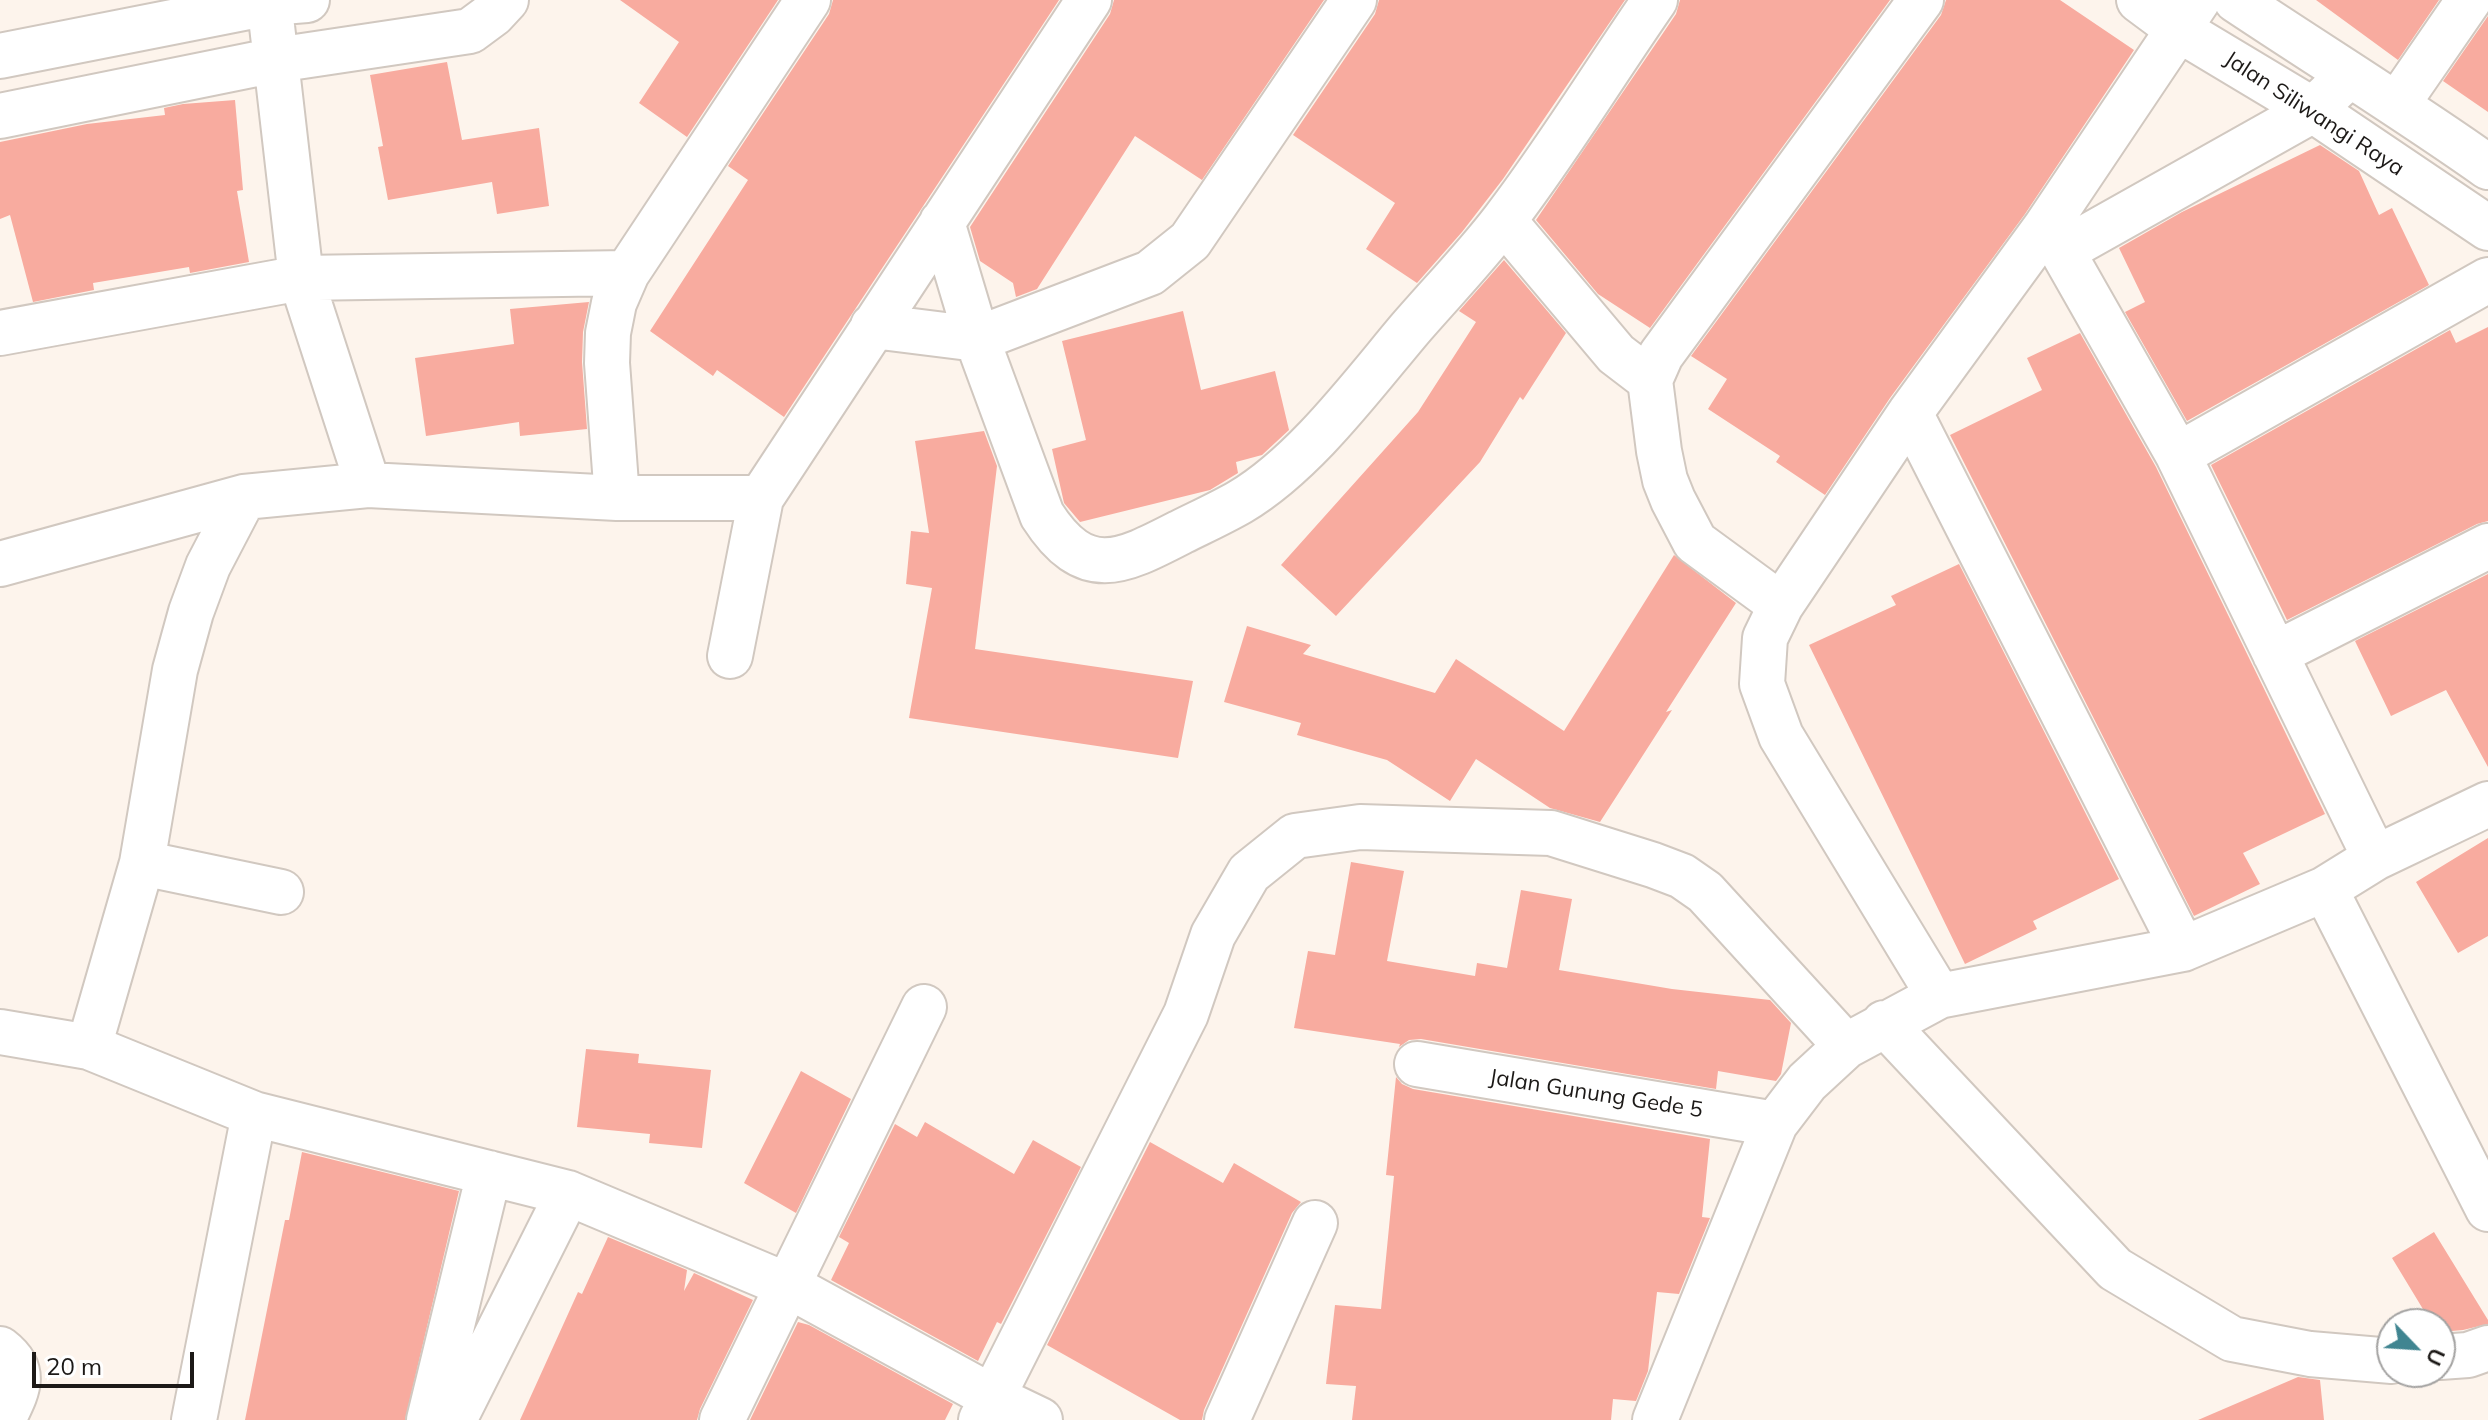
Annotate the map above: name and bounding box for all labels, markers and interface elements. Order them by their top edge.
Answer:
street label: Jalan Siliwangi Raya [2219,46,2409,182]
street label: Jalan Gunung Gede 5 [1487,1064,1705,1124]
north arrow [2376,1308,2456,1388]
scale bar [36,1336,198,1386]
text: U [2420,1344,2452,1371]
text: 20 m [46,1351,102,1381]

